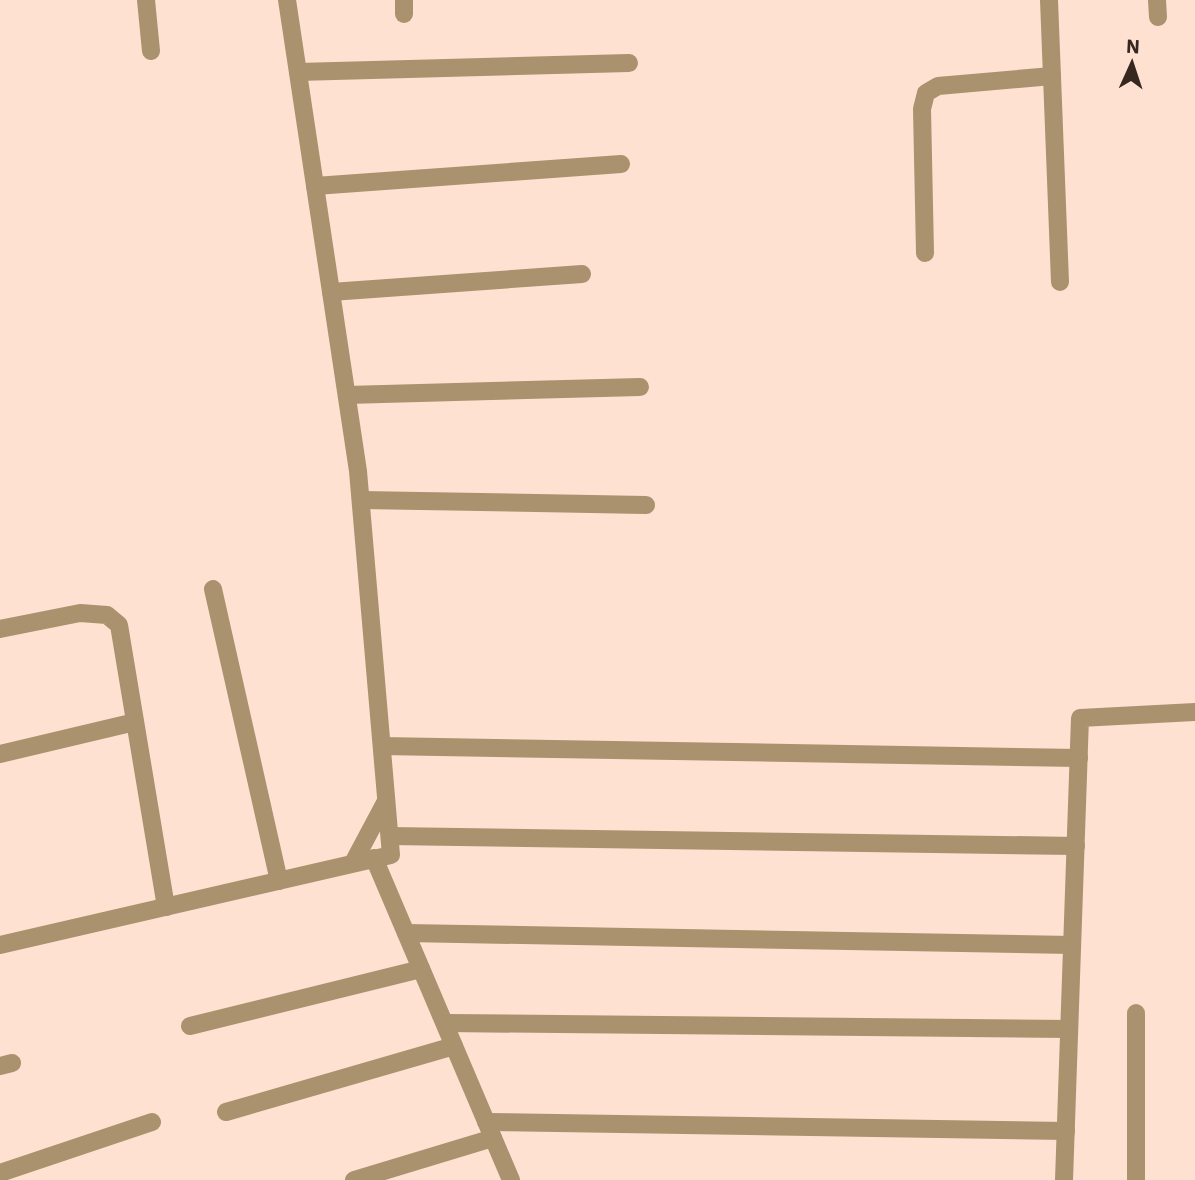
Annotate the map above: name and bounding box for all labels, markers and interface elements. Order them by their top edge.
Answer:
north arrow [1097,28,1167,98]
text: N [1125,34,1140,58]

